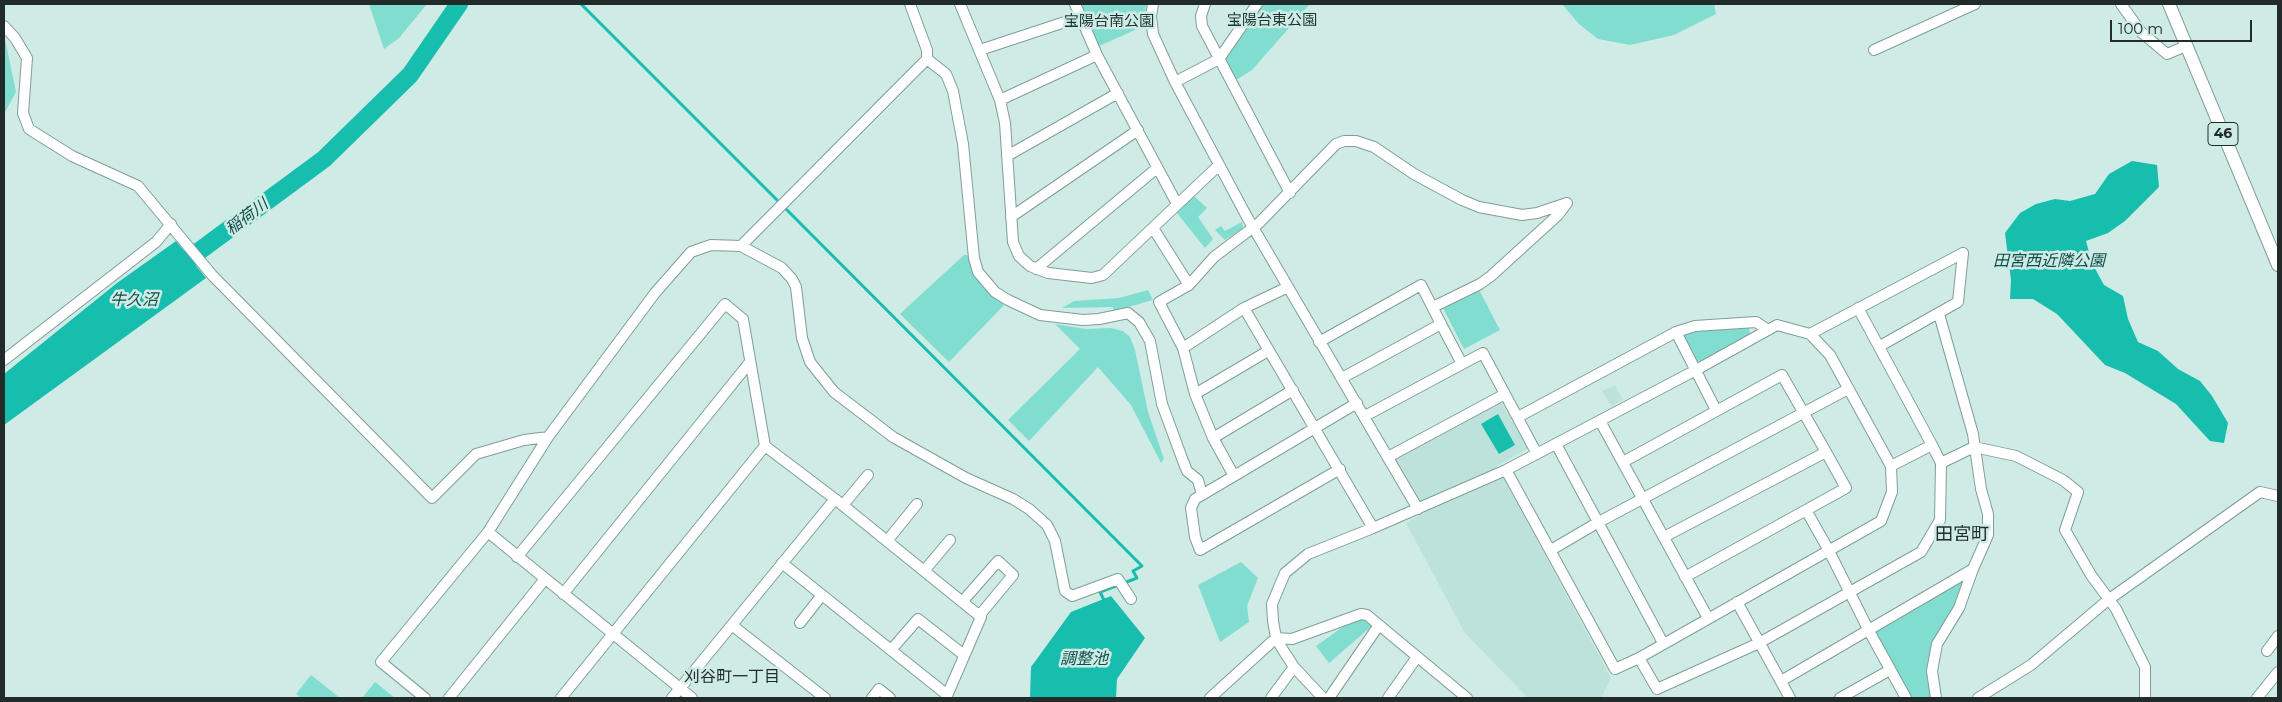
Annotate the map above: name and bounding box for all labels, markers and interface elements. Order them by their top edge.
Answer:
scale bar [2112,10,2254,42]
park label: 宝陽台東公園 [1227,12,1317,30]
park label: 宝陽台南公園 [1064,13,1154,31]
text: 100 m [2118,19,2163,38]
road number: 46 [2208,122,2238,146]
water label: 稲荷川 [222,195,272,239]
water label: 田宮西近隣公園 [1993,251,2105,271]
water label: 牛久沼 [110,290,158,310]
district label: 田宮町 [1935,524,1989,546]
water label: 調整池 [1060,649,1108,669]
district label: 刈谷町一丁目 [684,667,780,687]

